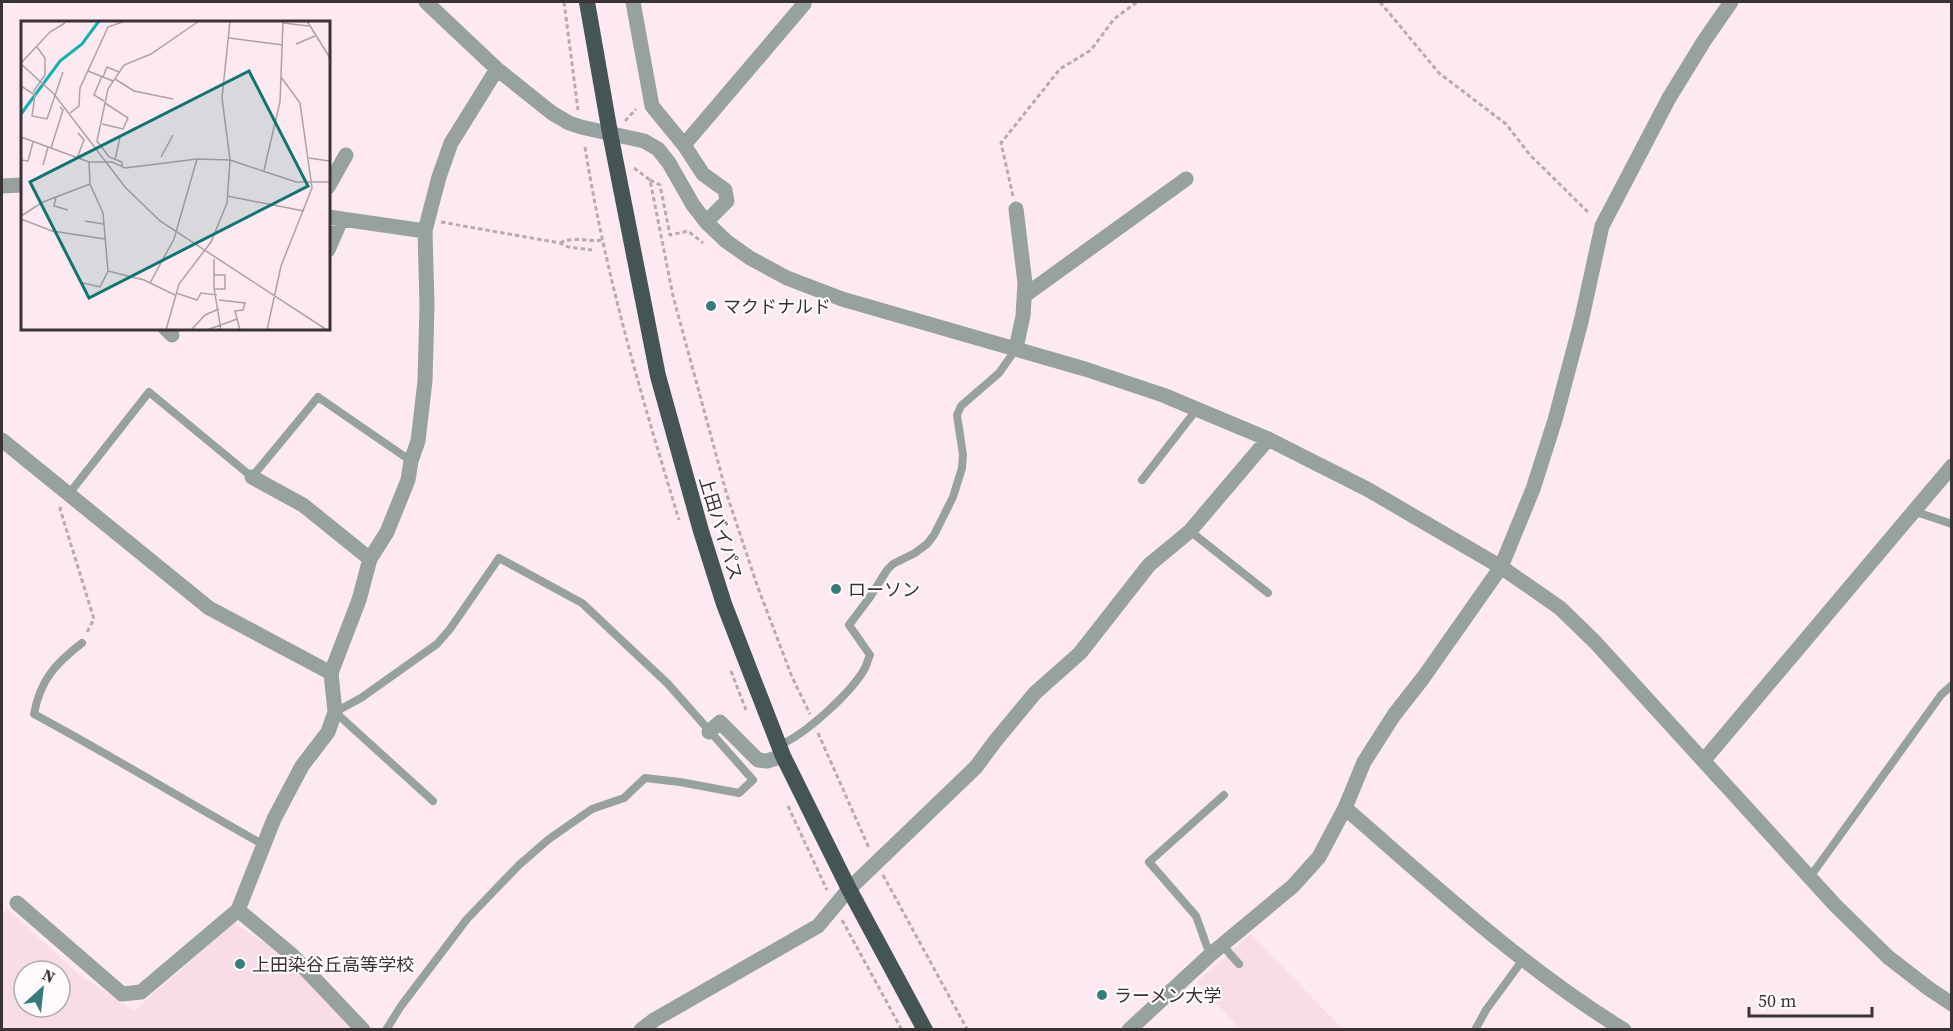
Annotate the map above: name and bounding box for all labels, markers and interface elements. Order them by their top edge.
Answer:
inset map [21,21,330,330]
place label: マクドナルド [723,294,831,319]
marker: マクドナルド [704,299,718,313]
street label: 上田バイパス [693,473,749,583]
place label: ローソン [848,577,920,602]
marker: ローソン [829,582,843,596]
place label: 上田染谷丘高等学校 [252,952,414,977]
marker: 上田染谷丘高等学校 [233,957,247,971]
north arrow [12,959,72,1019]
text: N [39,963,59,988]
scale bar [1749,980,1872,1018]
place label: ラーメン大学 [1114,983,1221,1008]
marker: ラーメン大学 [1095,988,1109,1002]
text: 50 m [1758,988,1796,1013]

